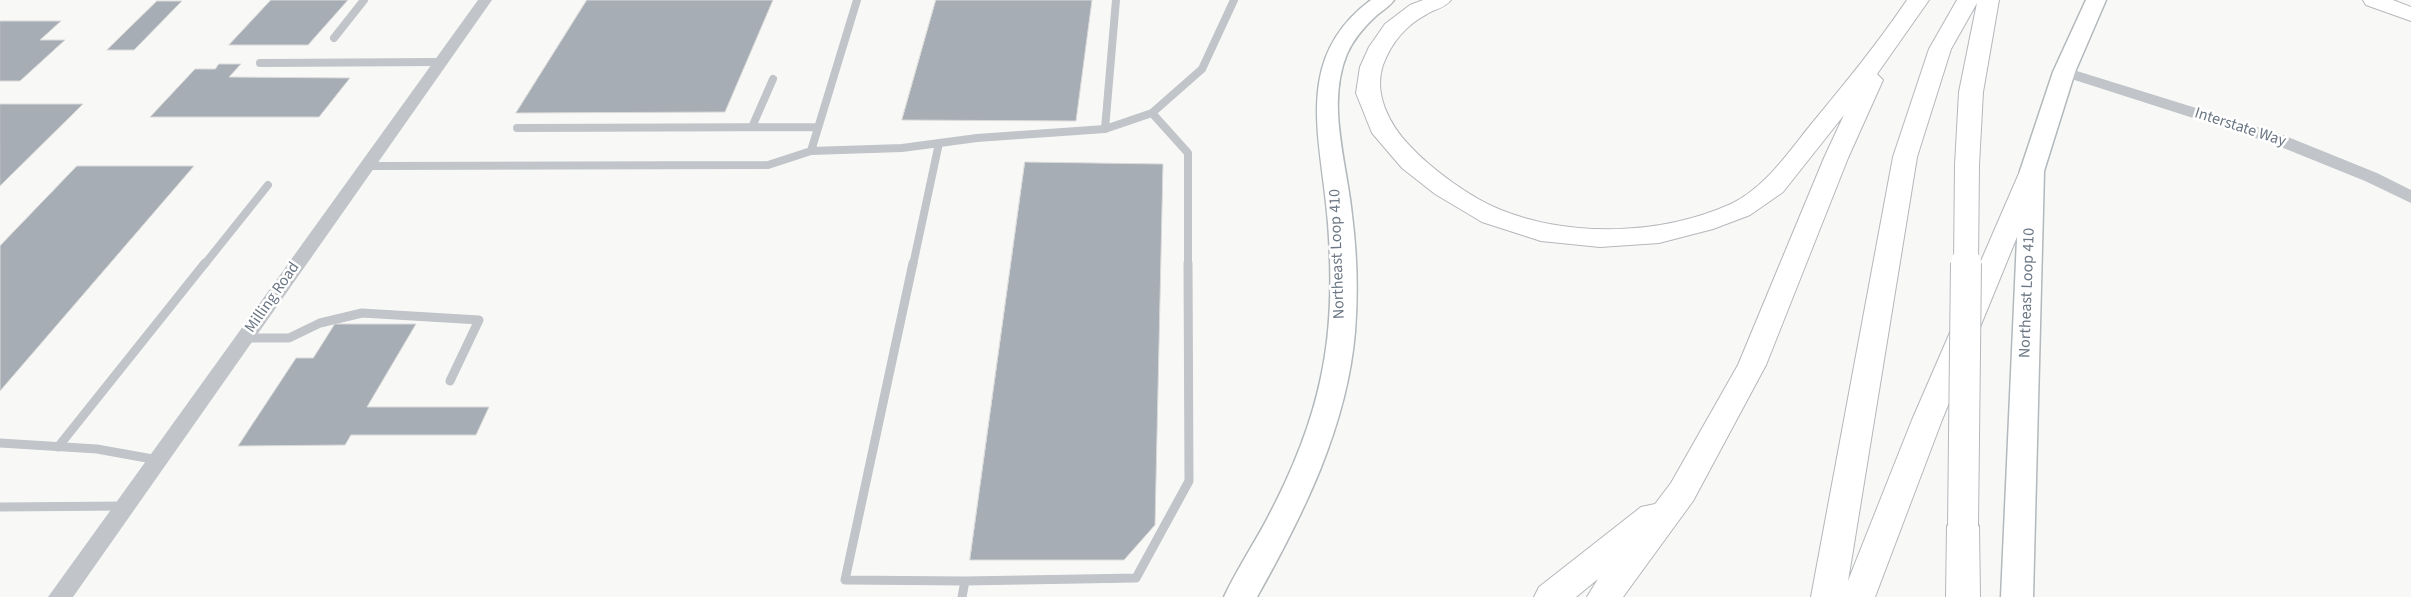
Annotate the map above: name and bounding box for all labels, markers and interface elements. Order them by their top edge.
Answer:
street label: Interstate Way [2192,104,2288,152]
street label: Northeast Loop 410 [1326,189,1350,319]
street label: Northeast Loop 410 [2016,228,2040,358]
street label: Milling Road [242,259,304,337]

